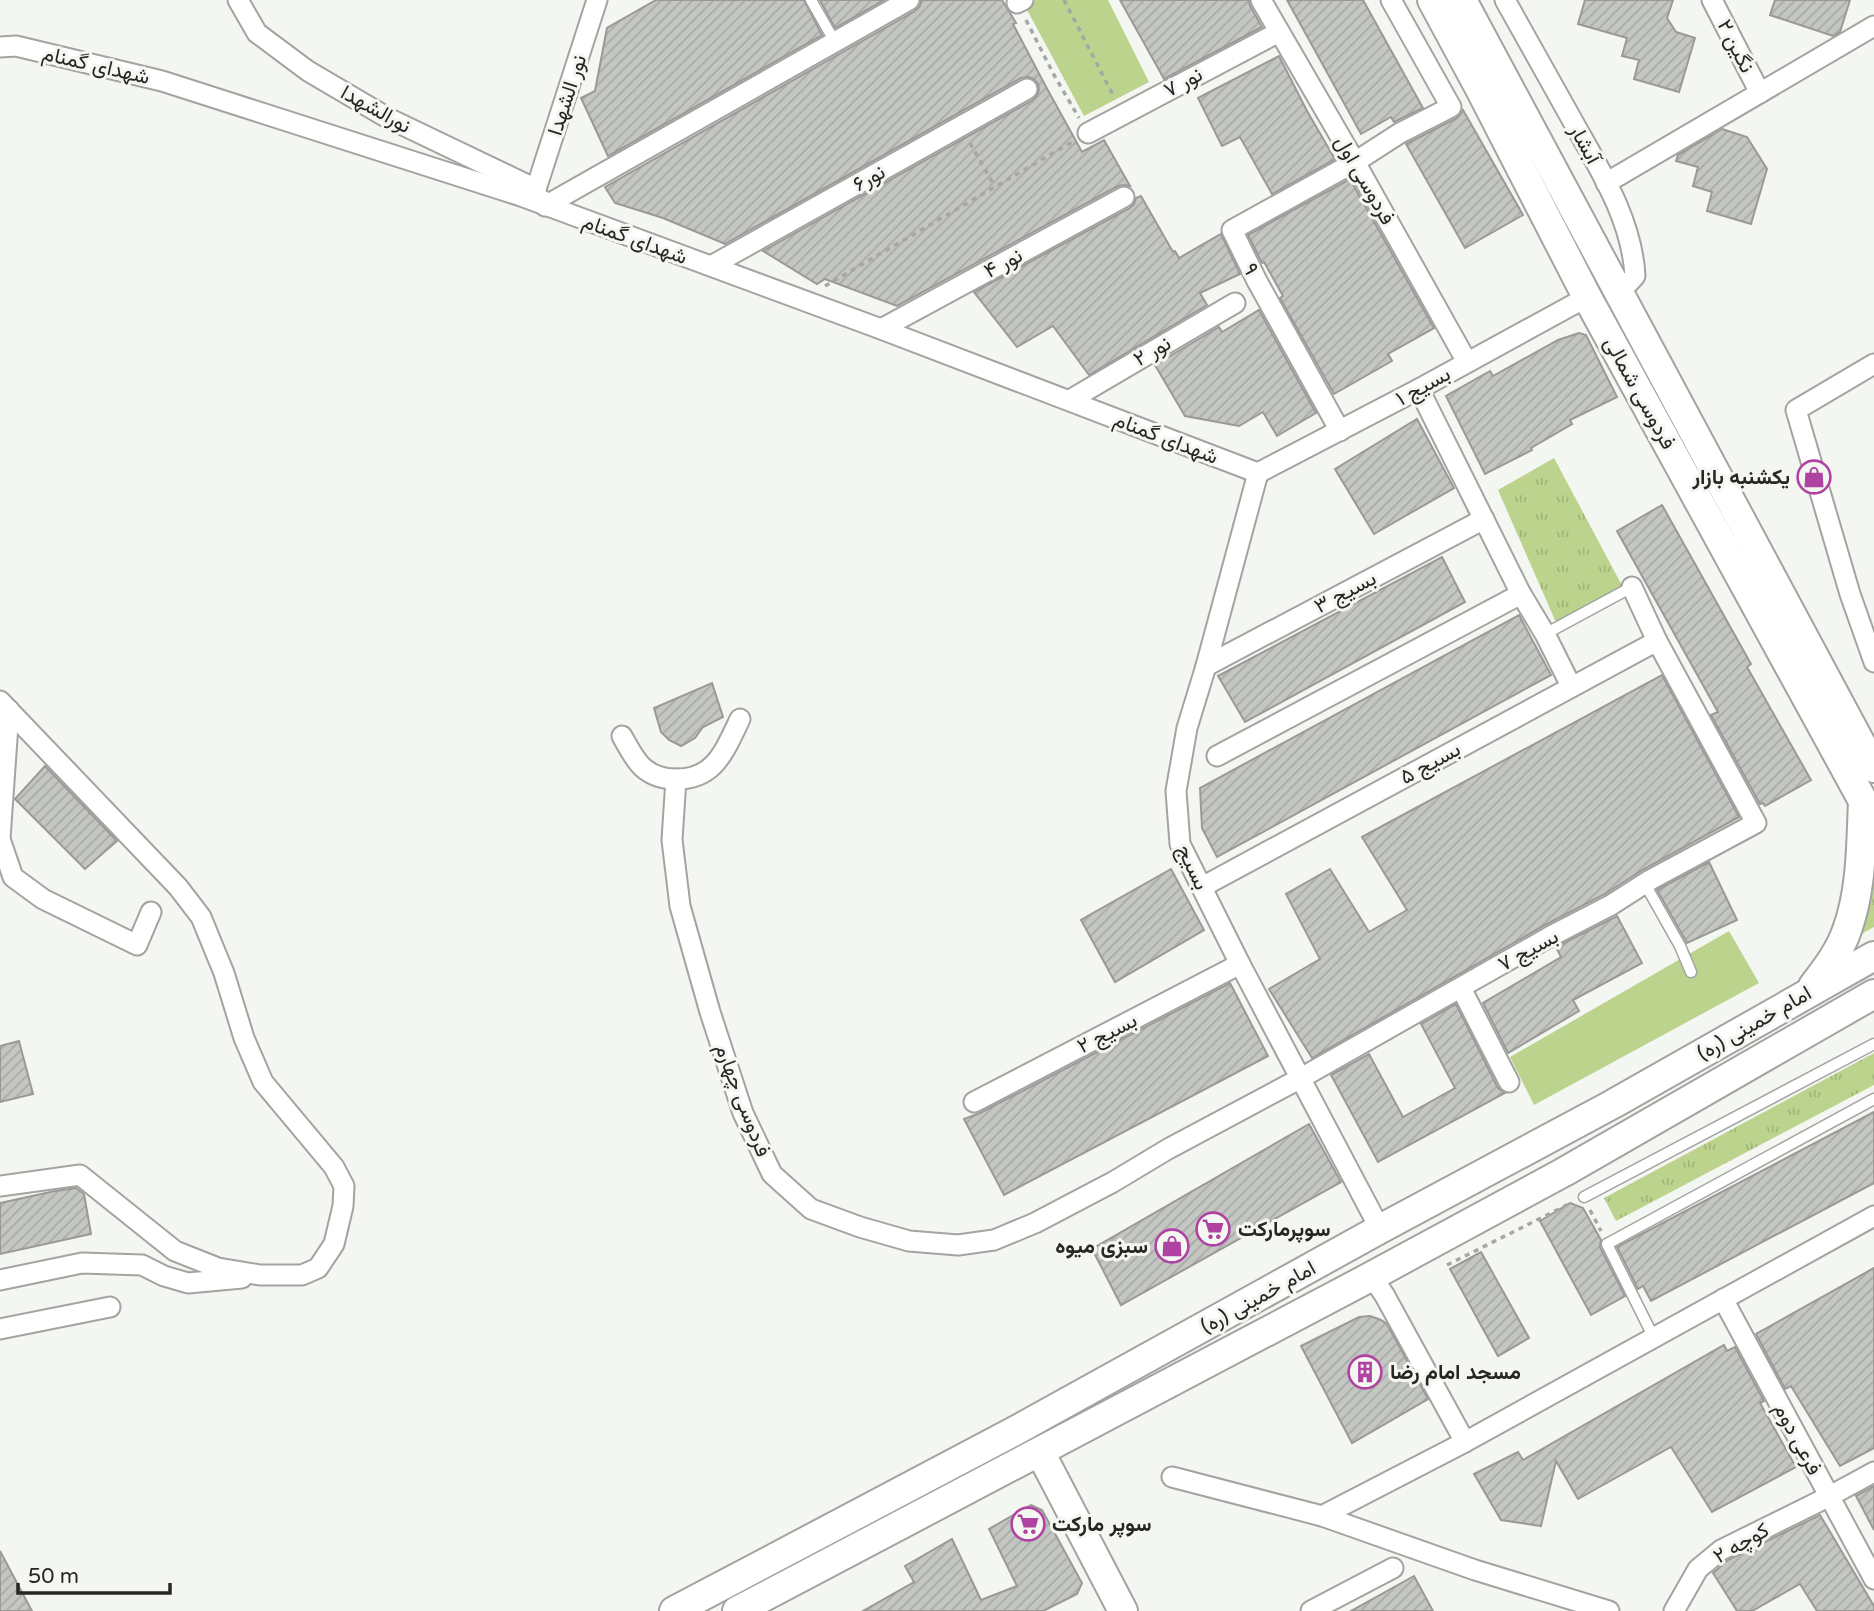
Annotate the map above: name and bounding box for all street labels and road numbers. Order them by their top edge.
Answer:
street label: نگین ۲ [1712,15,1760,77]
street label: شهدای گمنام [39,41,152,91]
street label: نور الشهدا [543,52,592,139]
street label: نور ۷ [1160,62,1207,103]
street label: نورالشهدا [336,80,415,139]
street label: آبشار [1563,119,1607,170]
street label: فردوسی اول [1329,131,1400,229]
street label: نور۶ [849,160,890,197]
street label: شهدای گمنام [579,209,691,271]
street label: نور ۴ [980,243,1027,284]
street label: ۹ [1237,259,1264,279]
street label: نور ۲ [1129,331,1175,372]
street label: فردوسی شمالی [1598,333,1681,454]
street label: بسیج ۱ [1392,361,1455,412]
street label: شهدای گمنام [1110,407,1222,471]
street label: بسیج ۳ [1310,566,1381,620]
street label: بسیج ۵ [1396,737,1465,791]
street label: بسیج [1170,841,1214,894]
street label: بسیج ۷ [1494,924,1563,978]
street label: امام خمینی (ره) [1693,981,1816,1067]
street label: بسیج ۲ [1073,1008,1142,1060]
street label: فردوسی چهارم [709,1040,776,1161]
street label: امام خمینی (ره) [1196,1256,1321,1340]
street label: فرعی دوم [1767,1399,1827,1480]
street label: کوچه ۲ [1709,1518,1774,1570]

